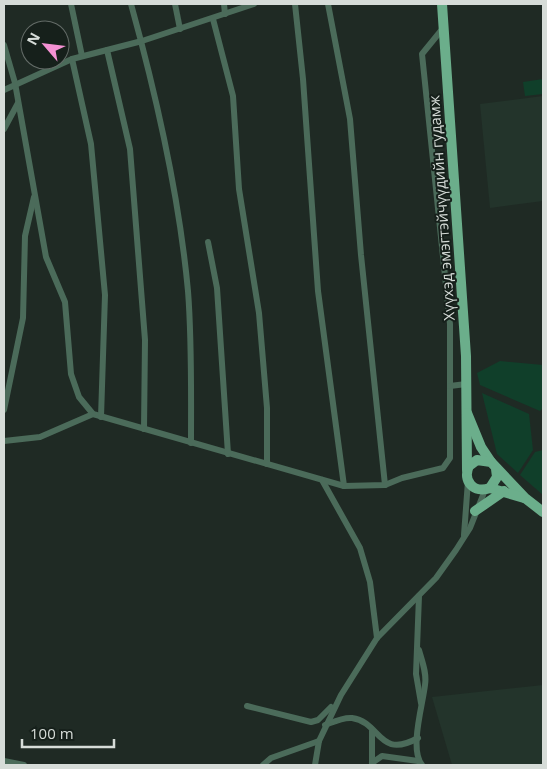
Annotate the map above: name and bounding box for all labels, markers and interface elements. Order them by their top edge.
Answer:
north arrow [20,20,70,70]
text: N [22,29,44,48]
street label: Хүүхэд эмэгтэйчүүдийн гудамж [423,95,459,321]
scale bar [22,716,115,748]
text: 100 m [30,723,74,743]

